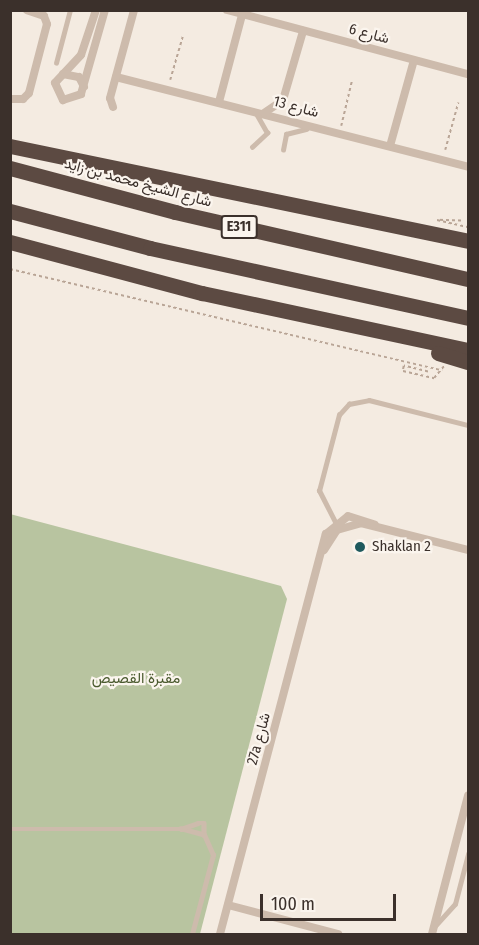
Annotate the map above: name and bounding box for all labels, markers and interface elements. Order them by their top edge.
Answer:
street label: شارع 6 [347,20,391,48]
street label: شارع 13 [271,92,321,122]
street label: شارع الشيخ محمد بن زايد [62,155,214,211]
road number: E311 [220,216,258,238]
place label: Shaklan 2 [372,538,431,556]
marker: Shaklan 2 [353,540,367,554]
park label: مقبرة القصيص [92,670,180,688]
street label: 27a شارع [243,711,275,767]
scale bar [263,882,400,920]
text: 100 m [271,893,315,915]

